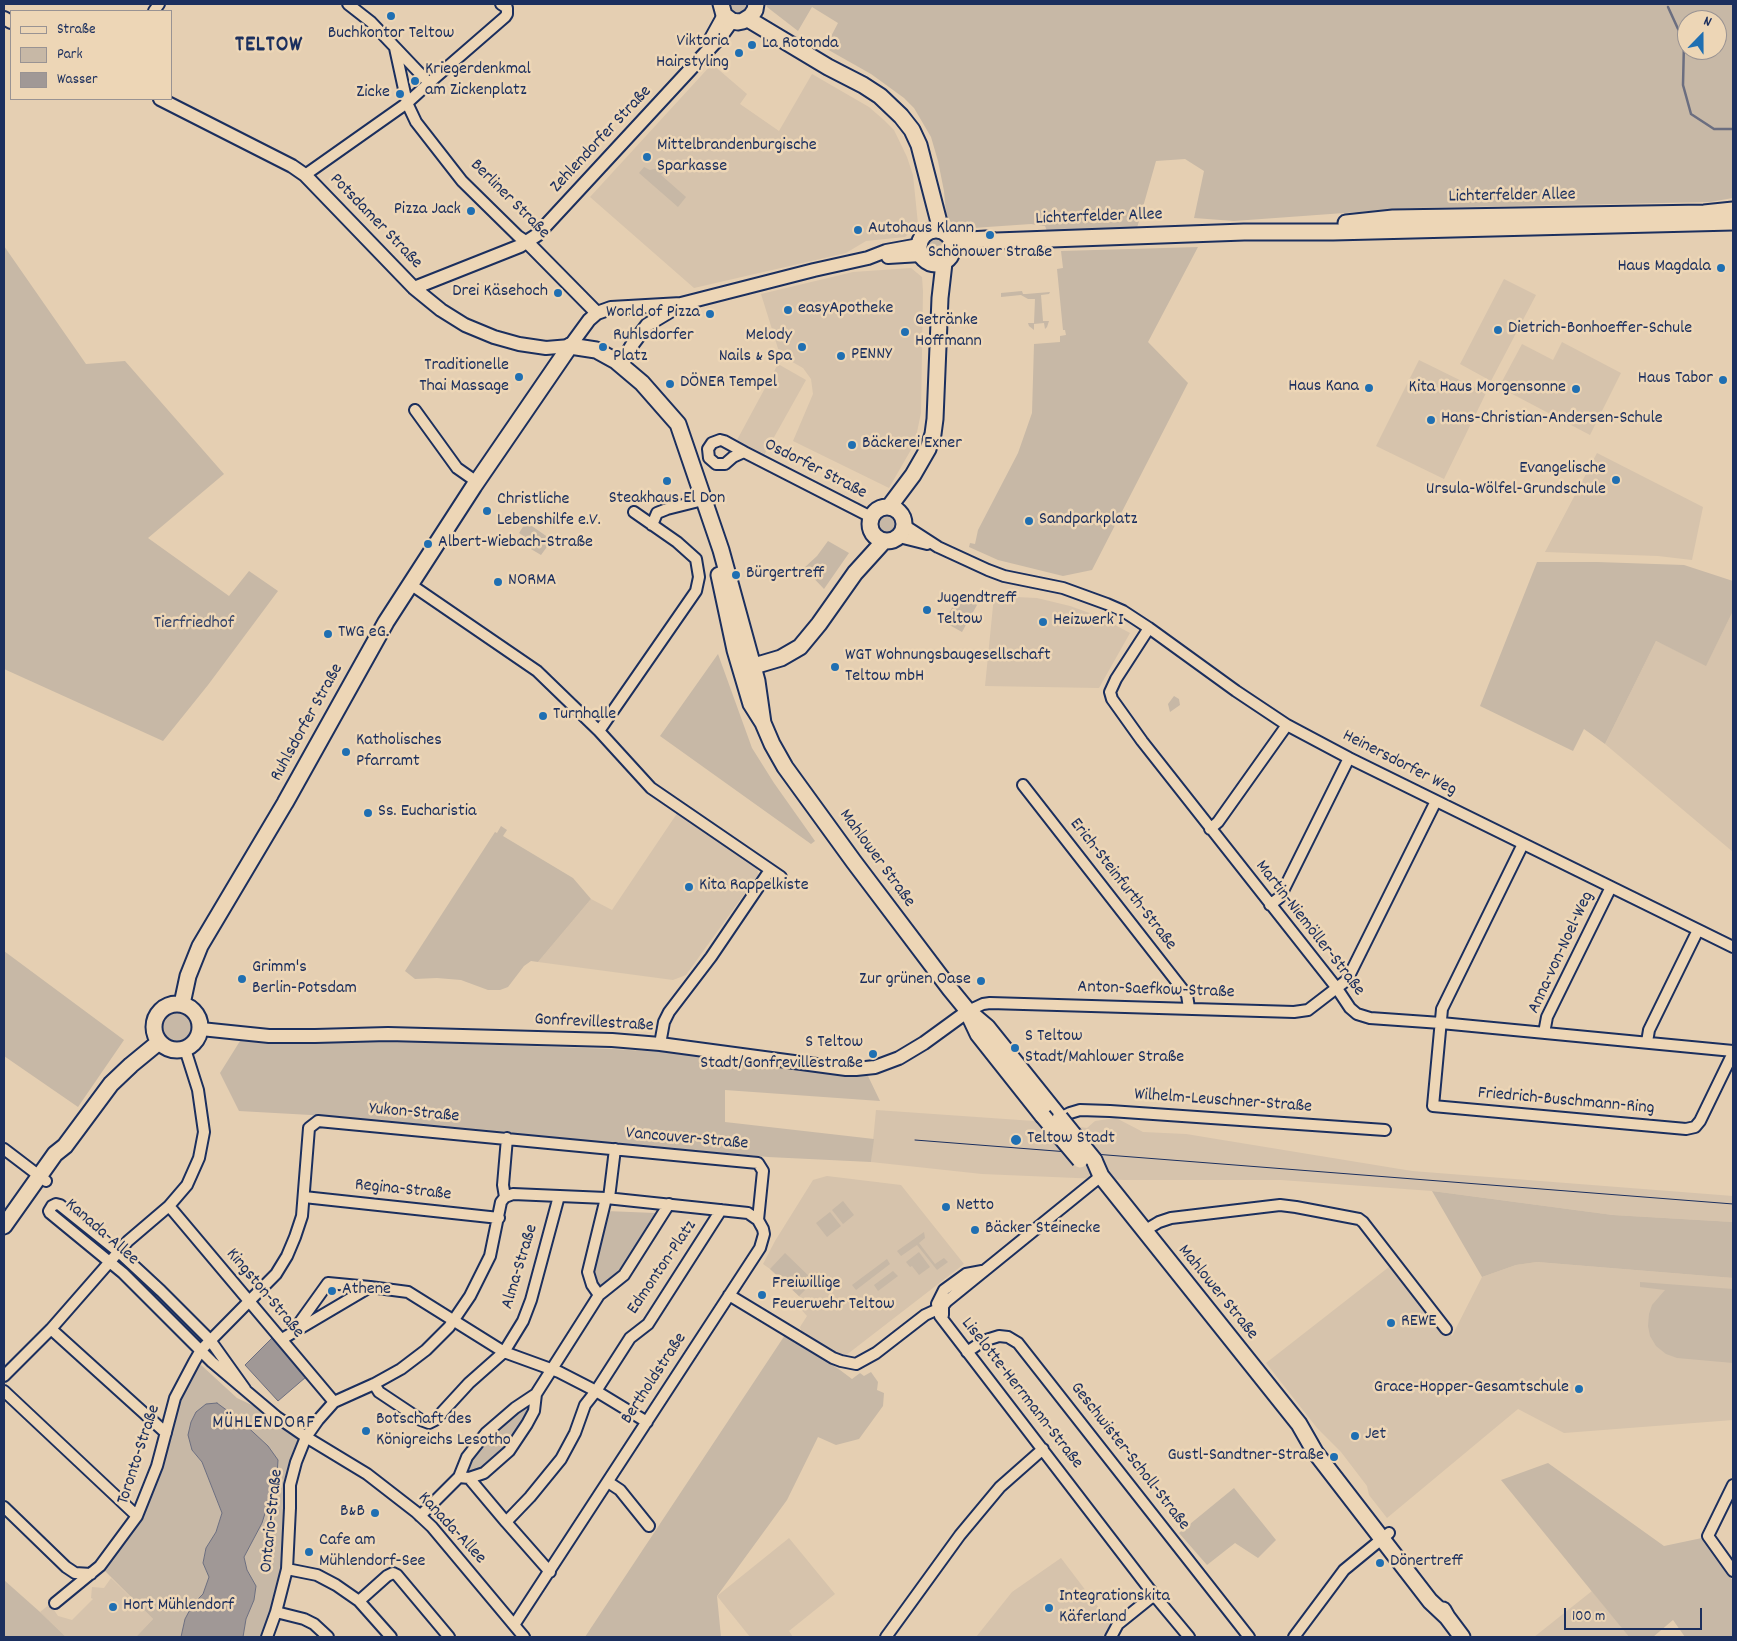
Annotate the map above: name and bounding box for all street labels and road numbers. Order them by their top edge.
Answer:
street label: Zehlendorfer Straße [547,82,657,198]
street label: Berliner Straße [465,156,553,244]
street label: Potsdamer Straße [324,170,426,274]
street label: Lichterfelder Allee [1448,185,1576,209]
street label: Lichterfelder Allee [1035,205,1163,231]
street label: Osdorfer Straße [760,435,870,505]
street label: Ruhlsdorfer Straße [267,660,349,786]
street label: Heinersdorfer Weg [1338,726,1460,802]
street label: Mahlower Straße [833,806,919,912]
street label: Erich-Steinfurth-Straße [1064,815,1180,955]
street label: Martin-Niemöller-Straße [1249,857,1369,1001]
street label: Anna-von-Noel-Weg [1524,888,1600,1018]
street label: Anton-Saefkow-Straße [1077,977,1235,1005]
street label: Gonfrevillestraße [534,1010,654,1038]
street label: Friedrich-Buschmann-Ring [1477,1084,1655,1120]
street label: Wilhelm-Leuschner-Straße [1133,1085,1313,1119]
street label: Yukon-Straße [368,1099,460,1129]
street label: Vancouver-Straße [625,1124,749,1156]
street label: Regina-Straße [354,1175,452,1207]
street label: Kanada-Allee [60,1195,142,1271]
street label: Edmonton-Platz [624,1217,702,1319]
street label: Alma-Straße [498,1222,544,1312]
street label: Mahlower Straße [1172,1241,1262,1345]
street label: Kingston-Straße [220,1245,308,1343]
street label: Liselotte-Herrmann-Straße [955,1314,1087,1474]
street label: Bertholdstraße [617,1329,693,1429]
street label: Geschwister-Scholl-Straße [1064,1379,1194,1535]
street label: Toronto-Straße [114,1402,166,1508]
street label: Ontario-Straße [257,1468,289,1574]
street label: Kanada-Allee [412,1488,490,1570]

